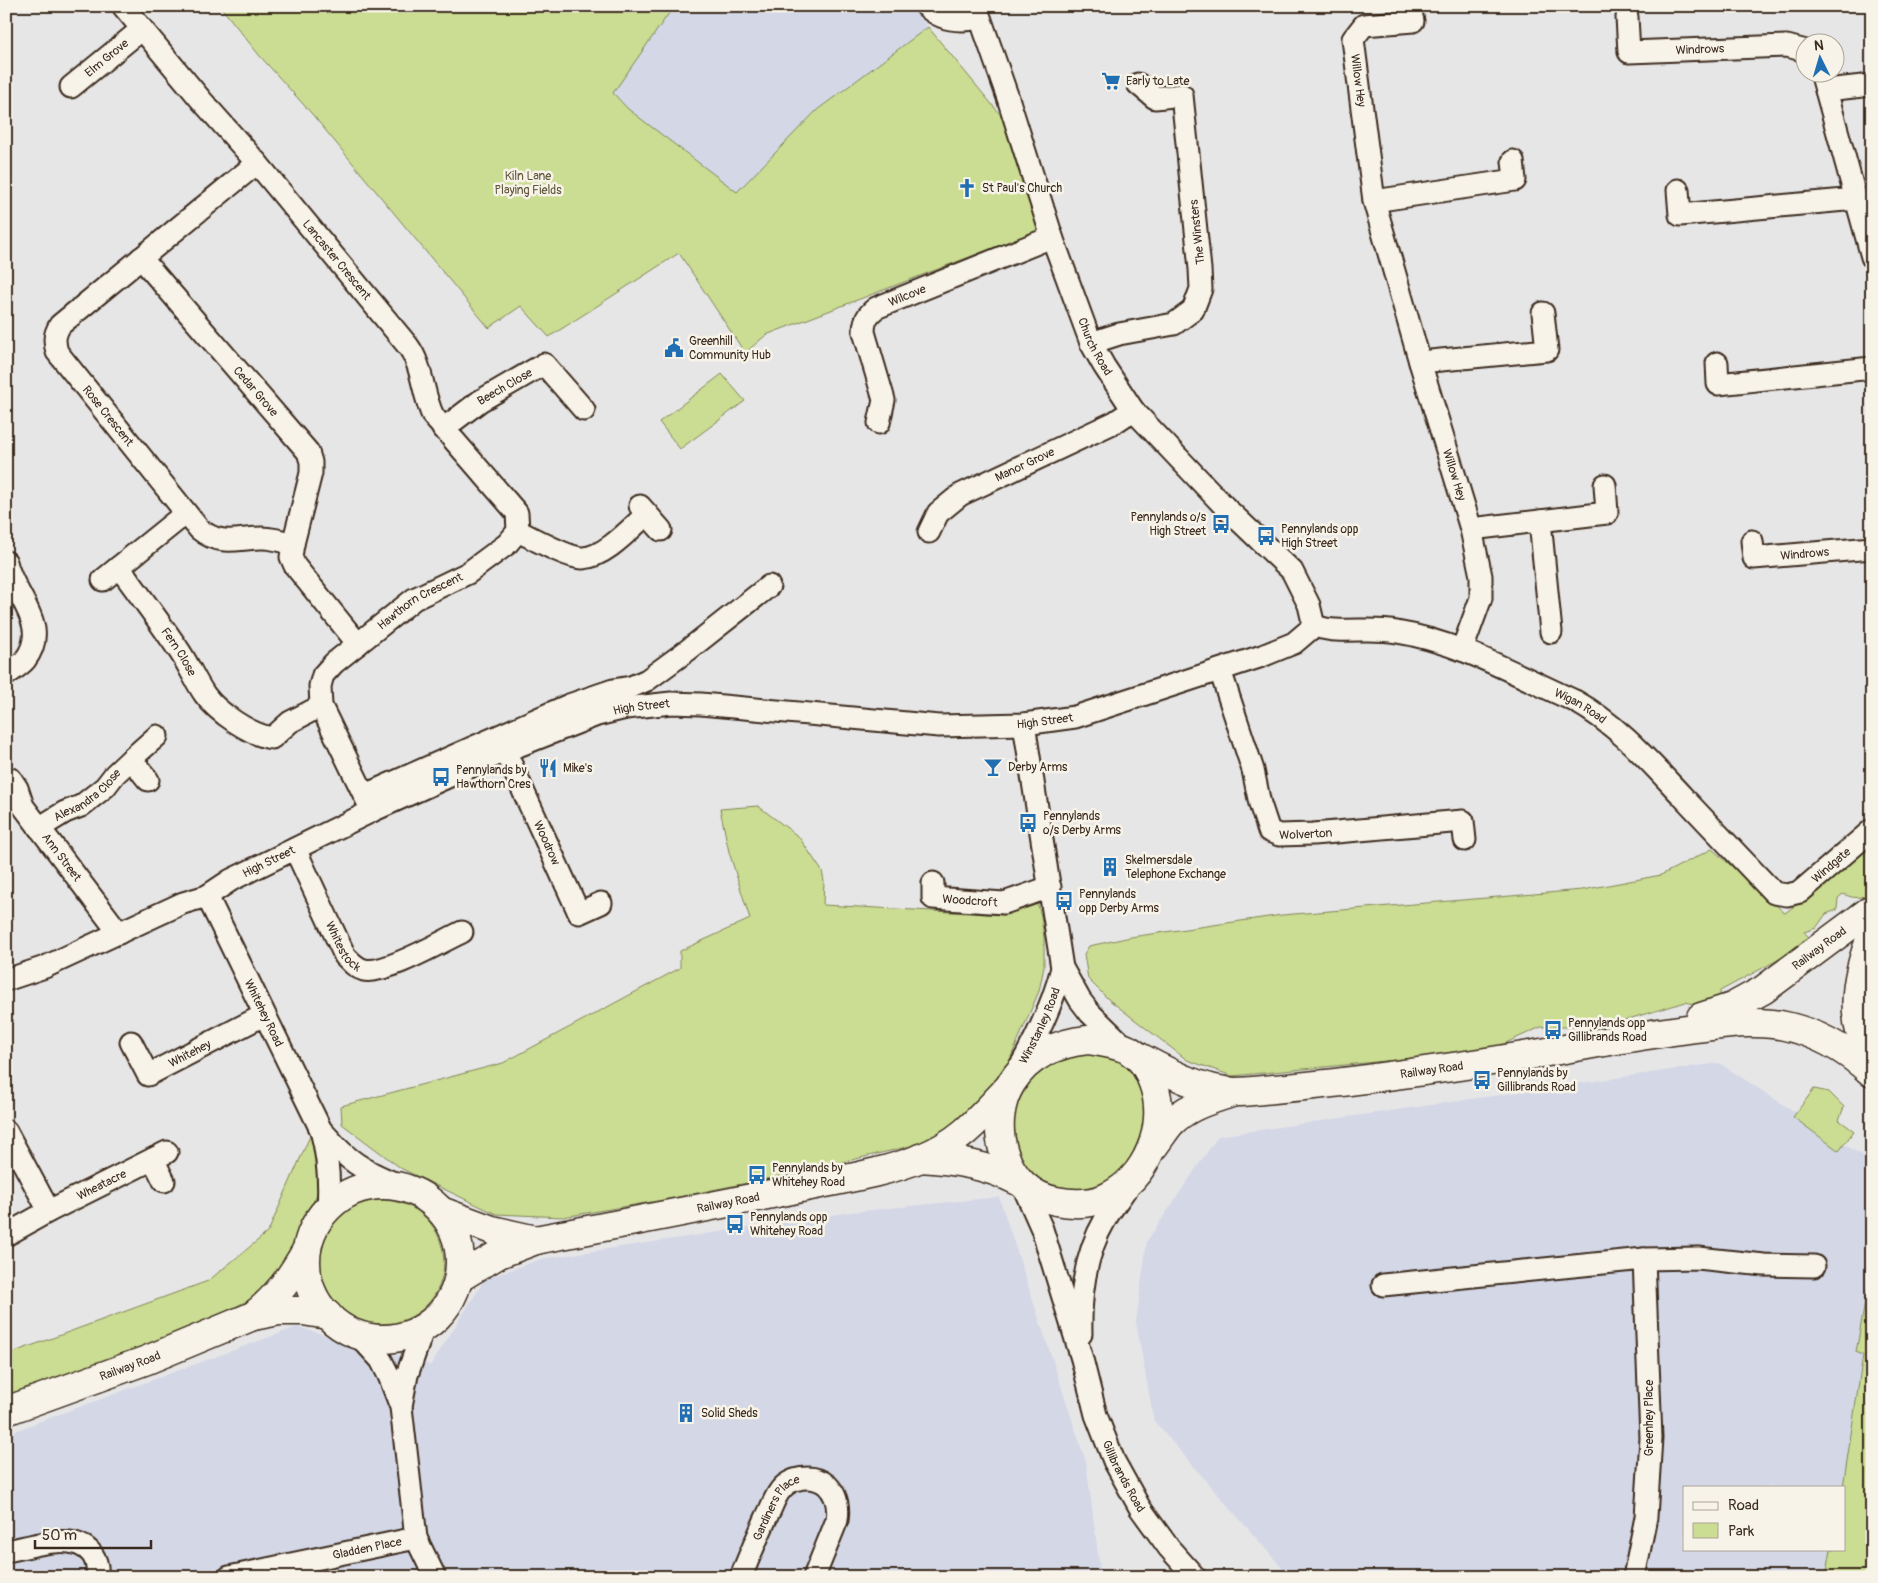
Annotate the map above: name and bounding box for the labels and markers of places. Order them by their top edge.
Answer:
supermarket icon: Early to Late [1100,70,1122,92]
place label: Early to Late [1126,74,1189,89]
church icon: St Paul's Church [956,177,978,199]
place label: St Paul's Church [982,181,1063,196]
place label: Greenhill Community Hub [689,334,771,363]
public building icon: Greenhill Community Hub [663,337,685,359]
place label: Pennylands o/s High Street [1130,510,1207,539]
bus stop icon: Pennylands o/s High Street [1210,513,1232,535]
place label: Pennylands opp High Street [1281,522,1359,551]
bus stop icon: Pennylands opp High Street [1255,525,1277,547]
bar icon: Derby Arms [982,756,1004,778]
restaurant icon: Mike's [537,757,559,779]
place label: Derby Arms [1008,760,1068,775]
place label: Mike's [563,761,593,776]
place label: Pennylands by Hawthorn Cres [456,763,531,792]
bus stop icon: Pennylands by Hawthorn Cres [430,766,452,788]
place label: Pennylands o/s Derby Arms [1043,809,1122,838]
bus stop icon: Pennylands o/s Derby Arms [1017,812,1039,834]
place label: Skelmersdale Telephone Exchange [1125,853,1226,882]
building icon: Skelmersdale Telephone Exchange [1099,856,1121,878]
place label: Pennylands opp Derby Arms [1079,887,1159,916]
bus stop icon: Pennylands opp Derby Arms [1053,890,1075,912]
place label: Pennylands opp Gillibrands Road [1568,1016,1647,1045]
bus stop icon: Pennylands opp Gillibrands Road [1542,1019,1564,1041]
place label: Pennylands by Gillibrands Road [1497,1066,1576,1095]
bus stop icon: Pennylands by Gillibrands Road [1471,1069,1493,1091]
place label: Pennylands by Whitehey Road [772,1161,845,1190]
bus stop icon: Pennylands by Whitehey Road [746,1164,768,1186]
place label: Pennylands opp Whitehey Road [750,1210,828,1239]
bus stop icon: Pennylands opp Whitehey Road [724,1213,746,1235]
building icon: Solid Sheds [675,1402,697,1424]
place label: Solid Sheds [701,1406,758,1421]

